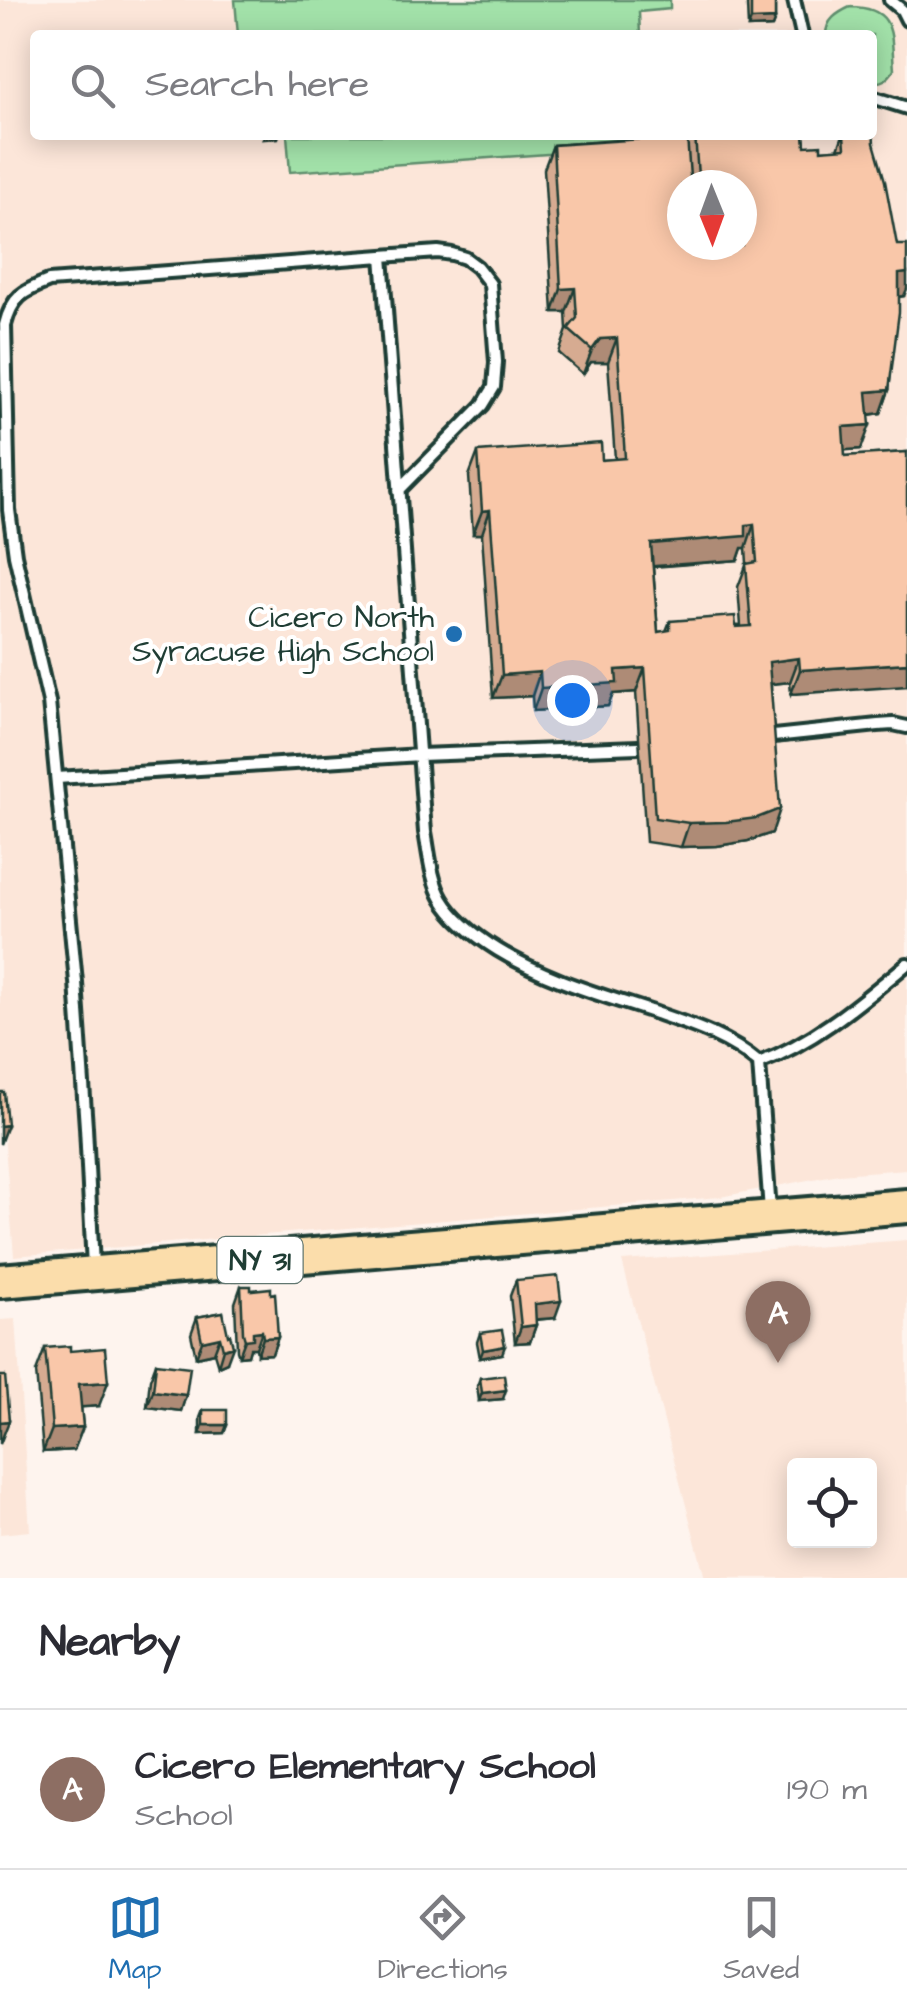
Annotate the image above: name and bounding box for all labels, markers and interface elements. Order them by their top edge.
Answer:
search box [30,30,877,140]
icon: search [65,58,120,113]
text: Search here [145,59,369,111]
north arrow [667,170,757,260]
place label: Cicero North Syracuse High School [132,597,434,674]
marker: Cicero North Syracuse High School [443,623,465,645]
your location [547,675,598,726]
road number: NY 31 [218,1237,302,1283]
pin: A [746,1280,810,1363]
map controls [787,1458,877,1548]
button: locate [787,1458,877,1548]
text: Nearby [40,1614,180,1672]
text: Cicero Elementary School [135,1741,596,1793]
text: A [62,1767,83,1812]
text: 190 m [787,1767,867,1812]
text: School [135,1793,233,1838]
tab: Map [108,1890,163,1989]
tab: Directions [378,1890,508,1989]
tab: Saved [723,1890,799,1989]

